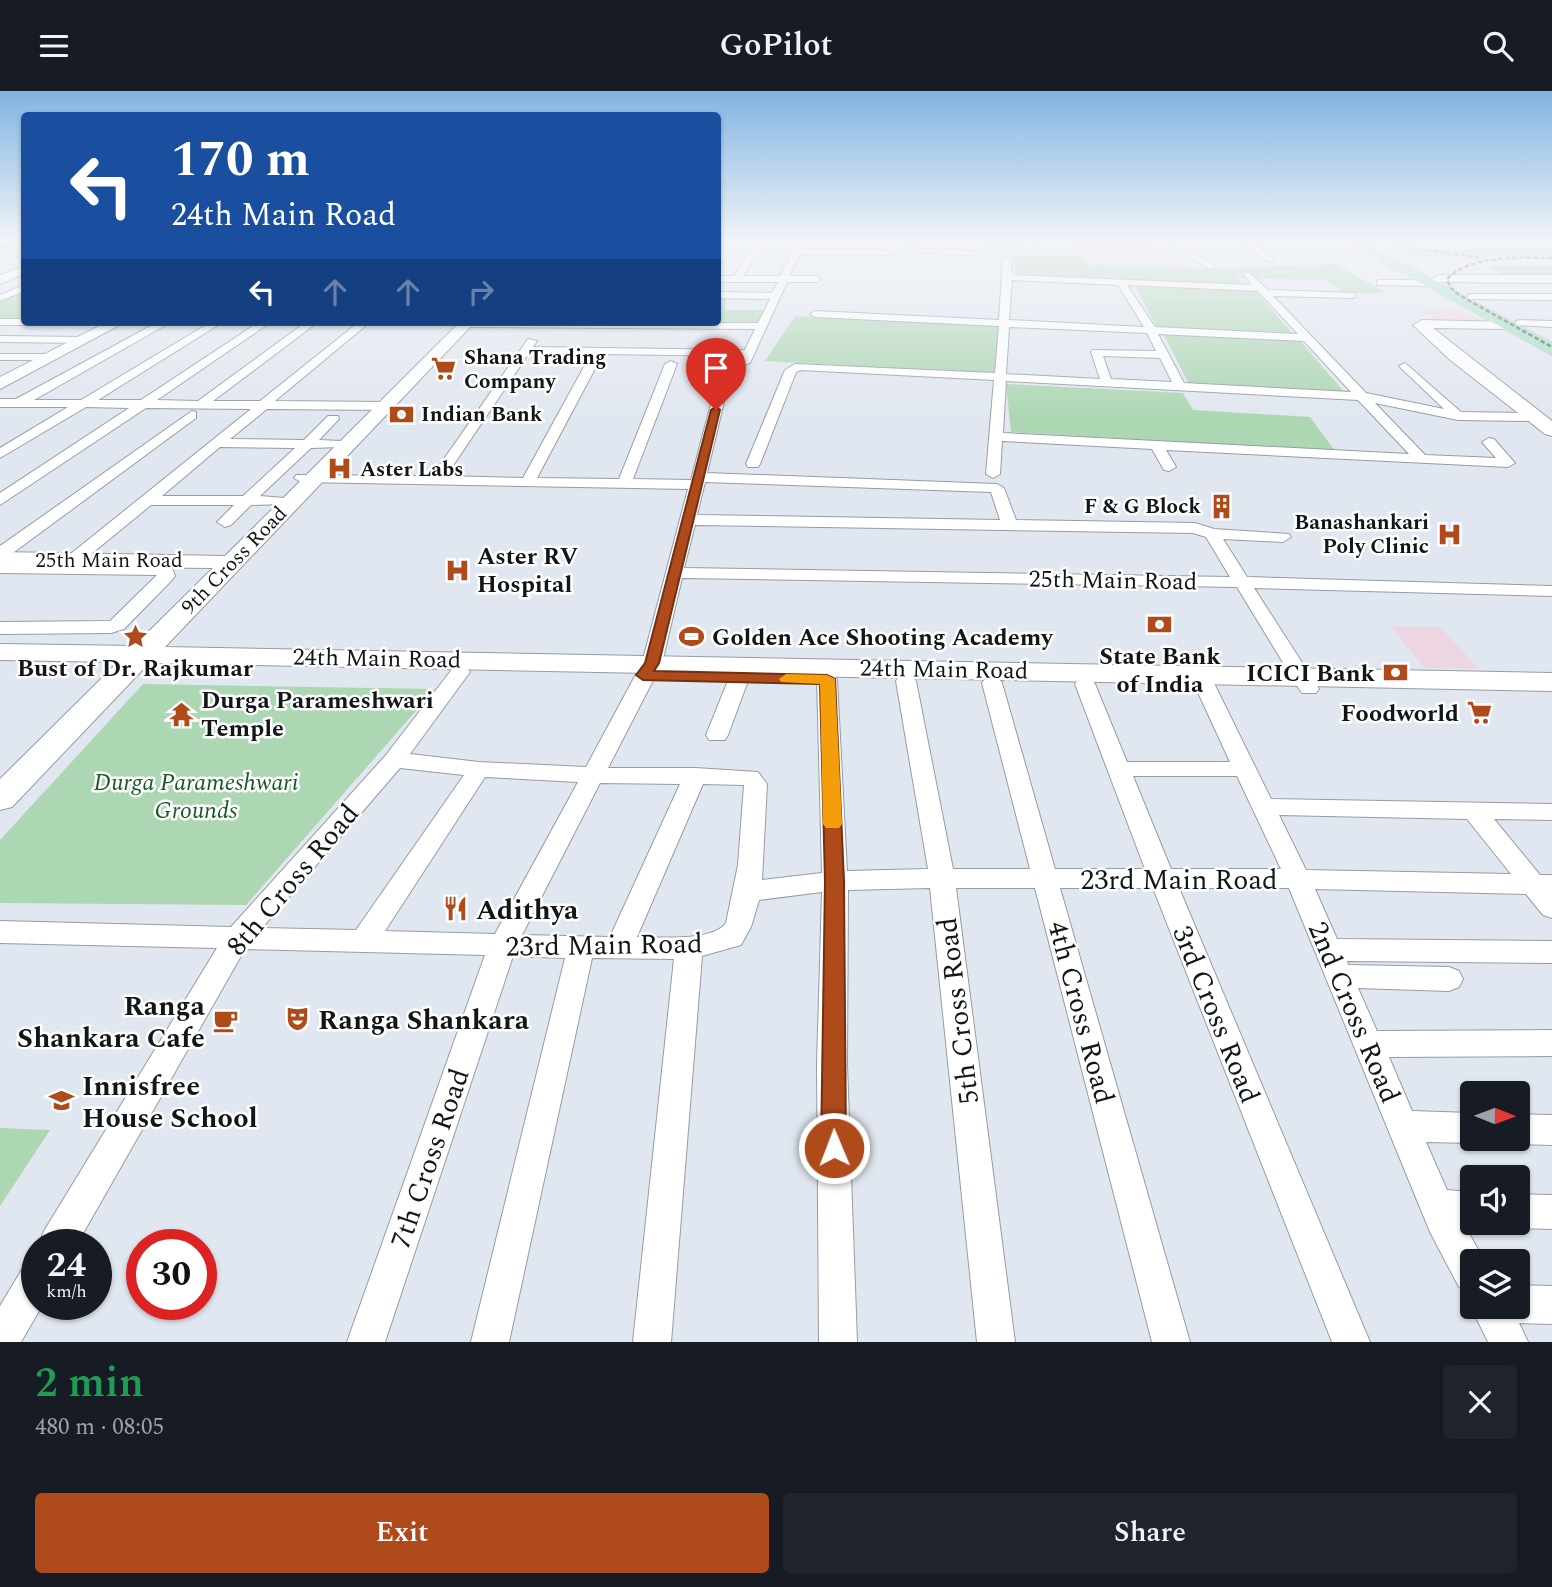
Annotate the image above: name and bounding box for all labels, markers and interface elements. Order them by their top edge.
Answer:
text: GoPilot [719,21,833,70]
icon: menu [35,27,73,65]
icon: search [1479,27,1517,65]
text: 170 m [171,123,310,198]
icon: left [56,140,147,231]
text: 24th Main Road [171,191,396,240]
icon: left [243,273,281,311]
icon: ahead [316,273,354,311]
icon: ahead [389,273,427,311]
icon: right [462,273,500,311]
pin [686,338,746,410]
place label: Shana Trading Company [464,342,606,398]
icon: arrive [697,349,735,387]
supermarket icon: Shana Trading Company [430,355,458,383]
place label: Indian Bank [421,399,543,431]
bank icon: Indian Bank [387,400,415,428]
place label: Aster Labs [360,454,464,486]
hospital icon: Aster Labs [326,455,354,483]
place label: F & G Block [1084,491,1201,523]
building icon: F & G Block [1207,492,1235,520]
street label: 9th Cross Road [174,499,295,622]
place label: Banashankari Poly Clinic [1294,507,1429,563]
hospital icon: Banashankari Poly Clinic [1435,520,1463,548]
place label: Aster RV Hospital [477,539,578,603]
street label: 25th Main Road [35,545,183,577]
hospital icon: Aster RV Hospital [443,556,471,584]
street label: 25th Main Road [1028,562,1198,600]
bank icon: State Bank of India [1146,611,1174,639]
place label: Golden Ace Shooting Academy [712,620,1054,656]
place icon: Bust of Dr. Rajkumar [121,623,149,651]
sports icon: Golden Ace Shooting Academy [678,623,706,651]
place label: State Bank of India [1099,639,1221,703]
street label: 24th Main Road [292,640,462,678]
place label: Bust of Dr. Rajkumar [17,651,254,687]
street label: 24th Main Road [859,651,1029,689]
place label: ICICI Bank [1246,656,1376,692]
bank icon: ICICI Bank [1381,659,1409,687]
place label: Durga Parameshwari Temple [201,683,434,747]
place label: Foodworld [1341,696,1459,732]
supermarket icon: Foodworld [1465,699,1493,727]
temple icon: Durga Parameshwari Temple [167,700,195,728]
park label: Durga Parameshwari Grounds [93,765,299,829]
street label: 8th Cross Road [216,794,370,966]
street label: 23rd Main Road [1080,859,1278,902]
place label: Adithya [476,889,579,932]
restaurant icon: Adithya [442,895,470,923]
street label: 5th Cross Road [926,915,991,1107]
street label: 2nd Cross Road [1296,915,1411,1110]
street label: 4th Cross Road [1035,916,1126,1109]
street label: 3rd Cross Road [1160,919,1271,1110]
street label: 23rd Main Road [505,922,703,969]
place label: Ranga Shankara Cafe [17,985,206,1060]
place label: Ranga Shankara [318,999,530,1042]
theatre icon: Ranga Shankara [284,1005,312,1033]
cafe icon: Ranga Shankara Cafe [211,1007,239,1035]
street label: 7th Cross Road [380,1063,481,1254]
place label: Innisfree House School [82,1065,258,1140]
north arrow [1460,1081,1530,1151]
map controls [1460,1081,1530,1319]
school or university icon: Innisfree House School [48,1087,76,1115]
position arrow [797,1111,871,1185]
button: sound [1460,1165,1530,1235]
speed limit sign: 30 [126,1229,217,1320]
text: 24 [47,1239,86,1292]
button: layers [1460,1249,1530,1319]
text: km/h [46,1278,87,1305]
text: 2 min [35,1352,144,1415]
button: close [1443,1365,1517,1439]
text: 480 m · 08:05 [35,1410,164,1445]
button: Exit [35,1493,769,1573]
button: Share [783,1493,1517,1573]

